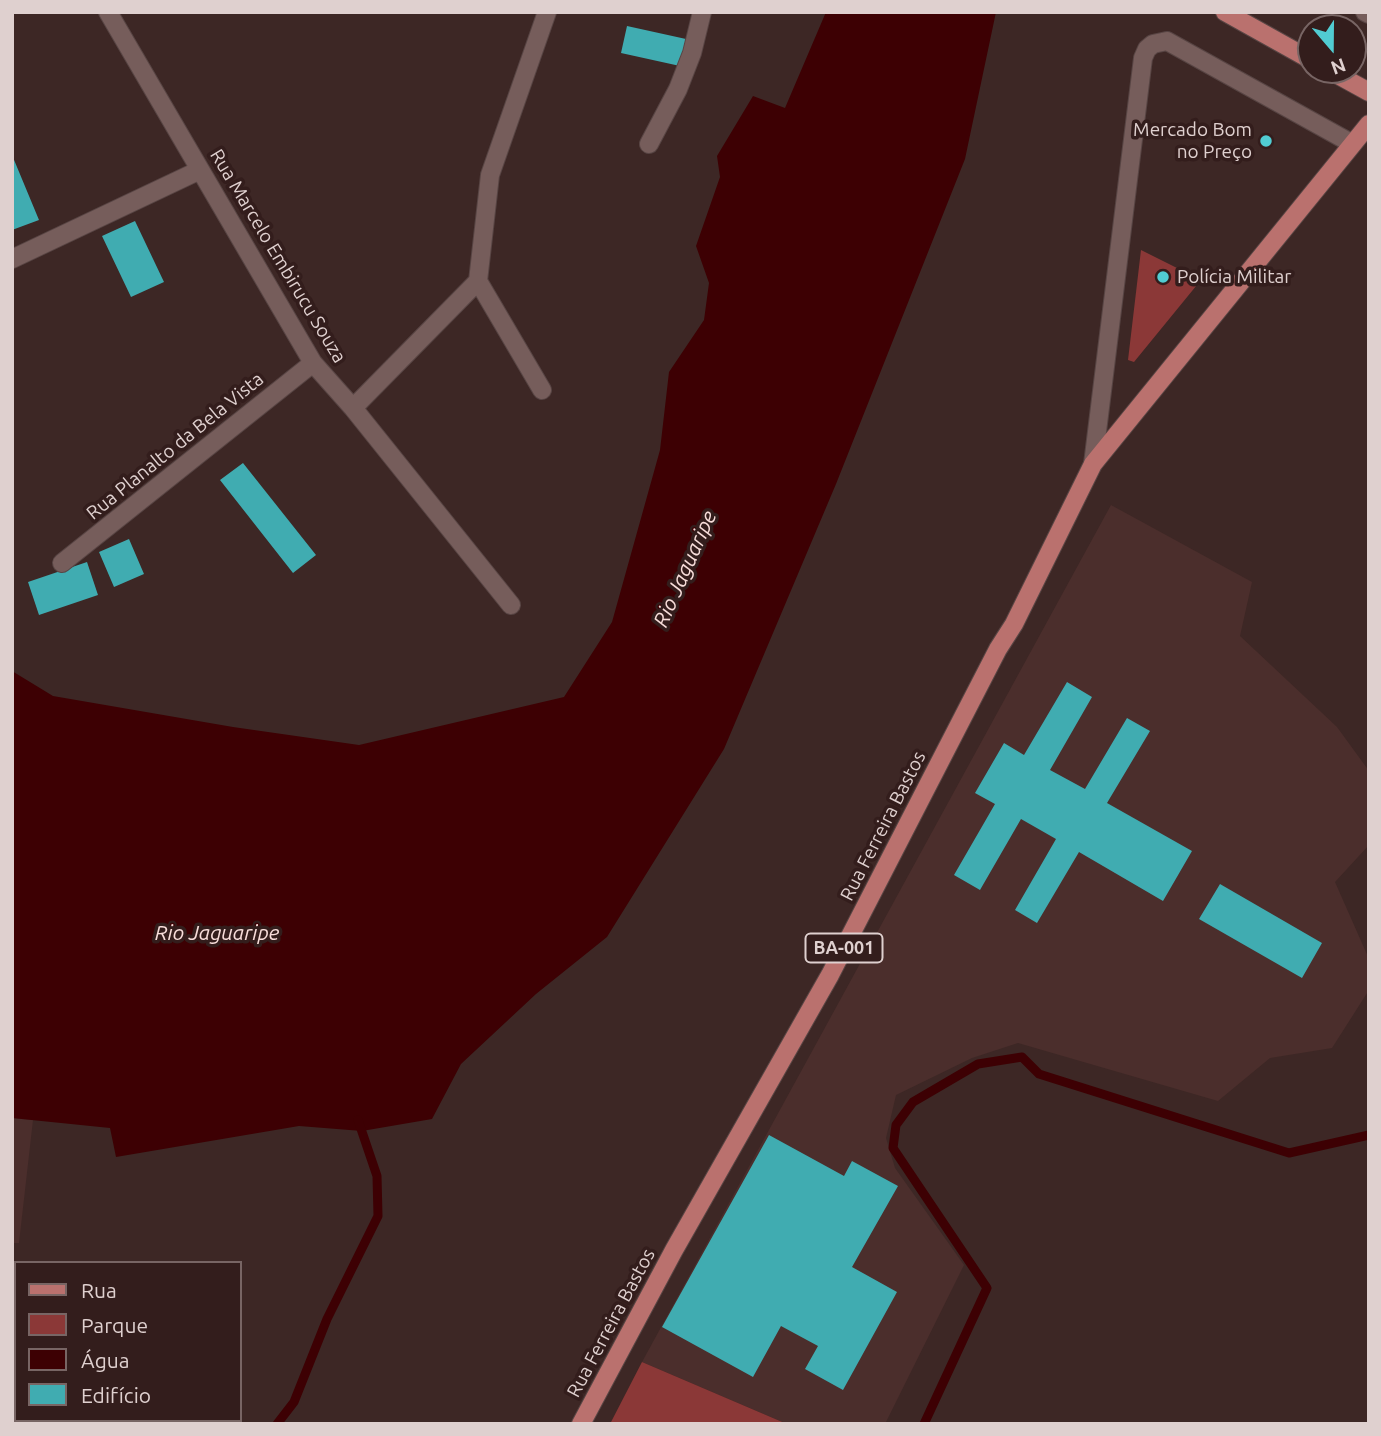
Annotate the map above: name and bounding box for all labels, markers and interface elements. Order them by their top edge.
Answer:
north arrow [1297,14,1367,84]
text: N [1328,54,1349,80]
place label: Mercado Bom no Preço [1133,119,1252,163]
marker: Mercado Bom no Preço [1258,133,1274,149]
street label: Rua Marcelo Embirucu Souza [205,145,351,367]
place label: Polícia Militar [1177,266,1292,288]
marker: Polícia Militar [1155,269,1171,285]
street label: Rua Planalto da Bela Vista [82,368,268,524]
water label: Rio Jaguaripe [648,507,722,631]
street label: Rua Ferreira Bastos [835,747,931,905]
water label: Rio Jaguaripe [155,920,279,946]
road number: BA-001 [806,933,882,962]
street label: Rua Ferreira Bastos [562,1245,660,1401]
legend [14,1261,242,1422]
text: Rua [81,1278,117,1302]
text: Parque [81,1313,148,1337]
text: Água [81,1348,130,1372]
text: Edifício [81,1383,151,1407]

